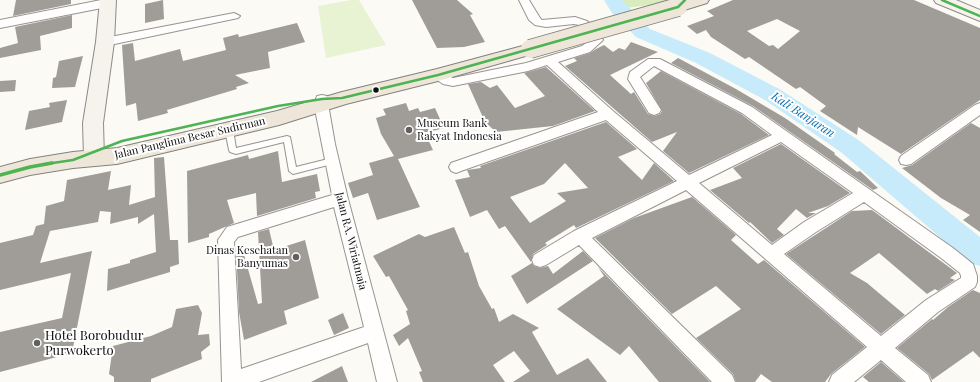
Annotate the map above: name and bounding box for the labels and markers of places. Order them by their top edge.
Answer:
unlabelled marker [371,85,381,95]
place label: Museum Bank Rakyat Indonesia [417,117,502,143]
marker: Museum Bank Rakyat Indonesia [404,125,414,135]
place label: Dinas Kesehatan Banyumas [206,244,288,270]
marker: Dinas Kesehatan Banyumas [291,252,301,262]
place label: Hotel Borobudur Purwokerto [45,328,144,359]
marker: Hotel Borobudur Purwokerto [32,338,42,348]

